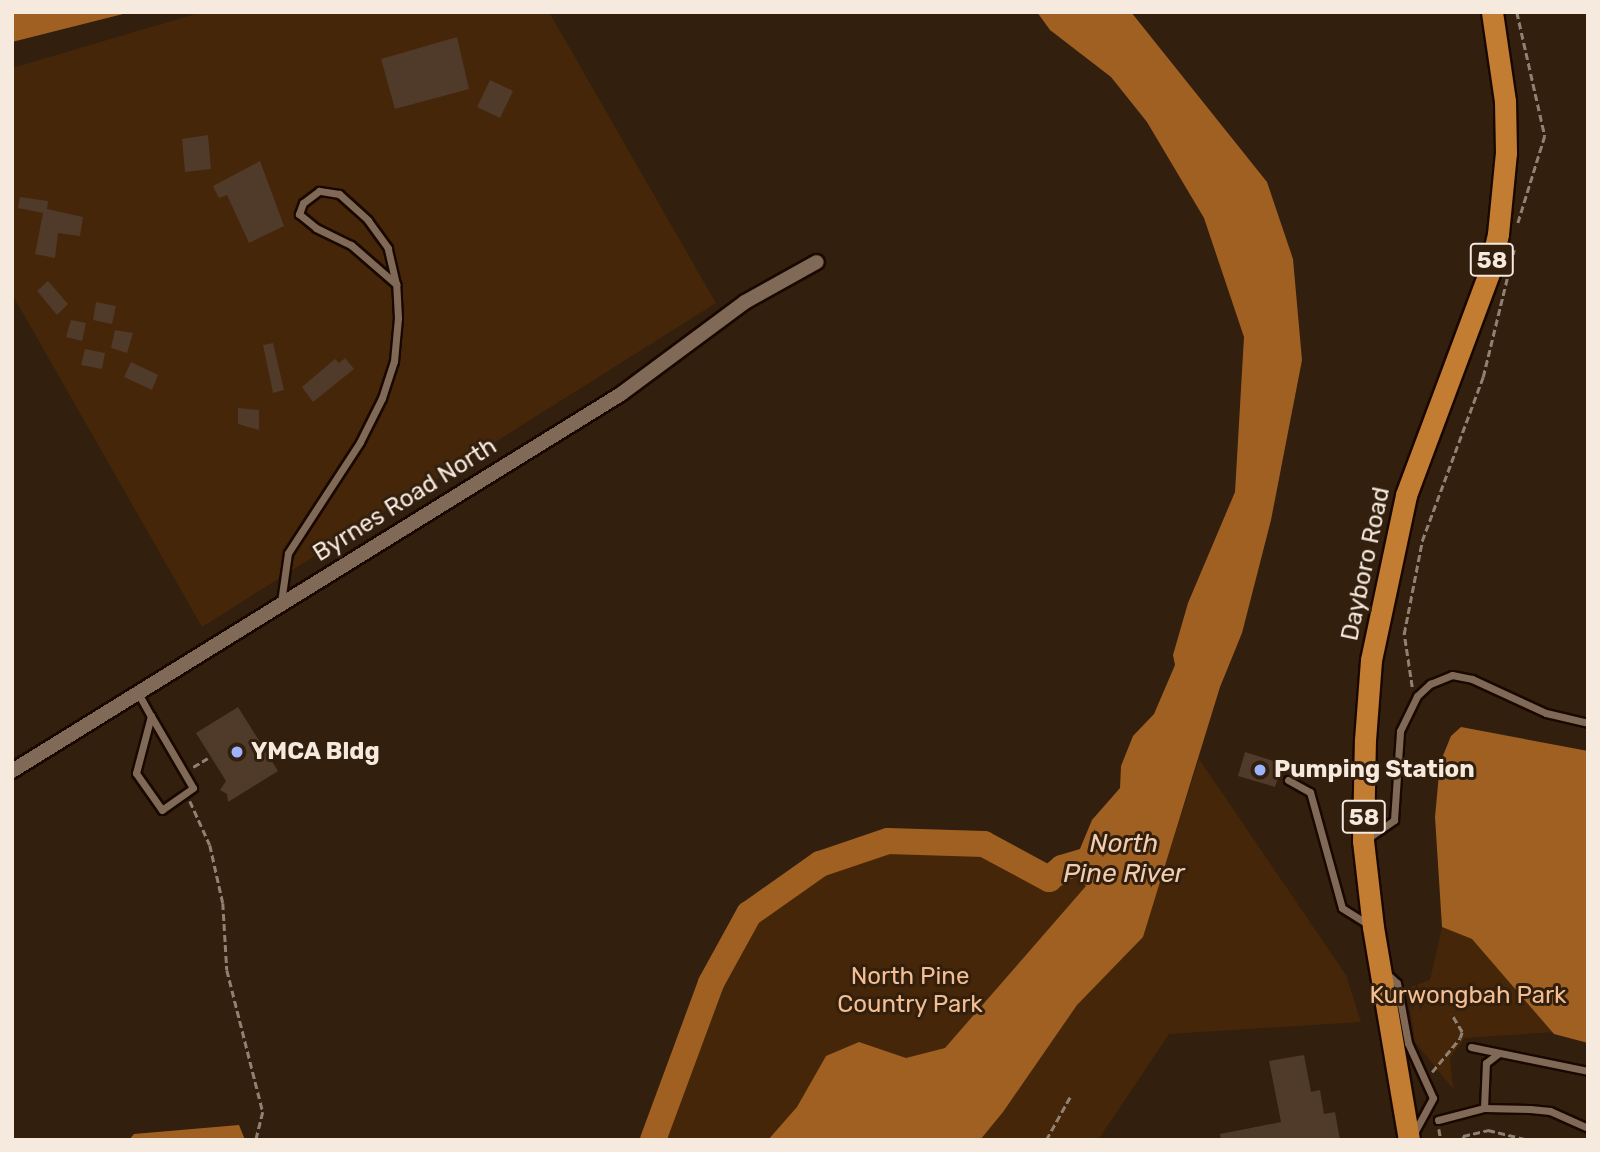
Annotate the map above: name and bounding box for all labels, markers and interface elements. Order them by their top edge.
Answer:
road number: 58 [1469,241,1515,280]
street label: Byrnes Road North [308,432,502,568]
street label: Dayboro Road [1336,485,1396,643]
place label: YMCA Bldg [251,738,380,766]
marker: YMCA Bldg [229,744,245,760]
place label: Pumping Station [1274,756,1475,784]
marker: Pumping Station [1252,762,1268,778]
road number: 58 [1341,797,1387,836]
water label: North Pine River [1063,828,1185,890]
park label: North Pine Country Park [837,963,983,1019]
park label: Kurwongbah Park [1370,982,1566,1010]

